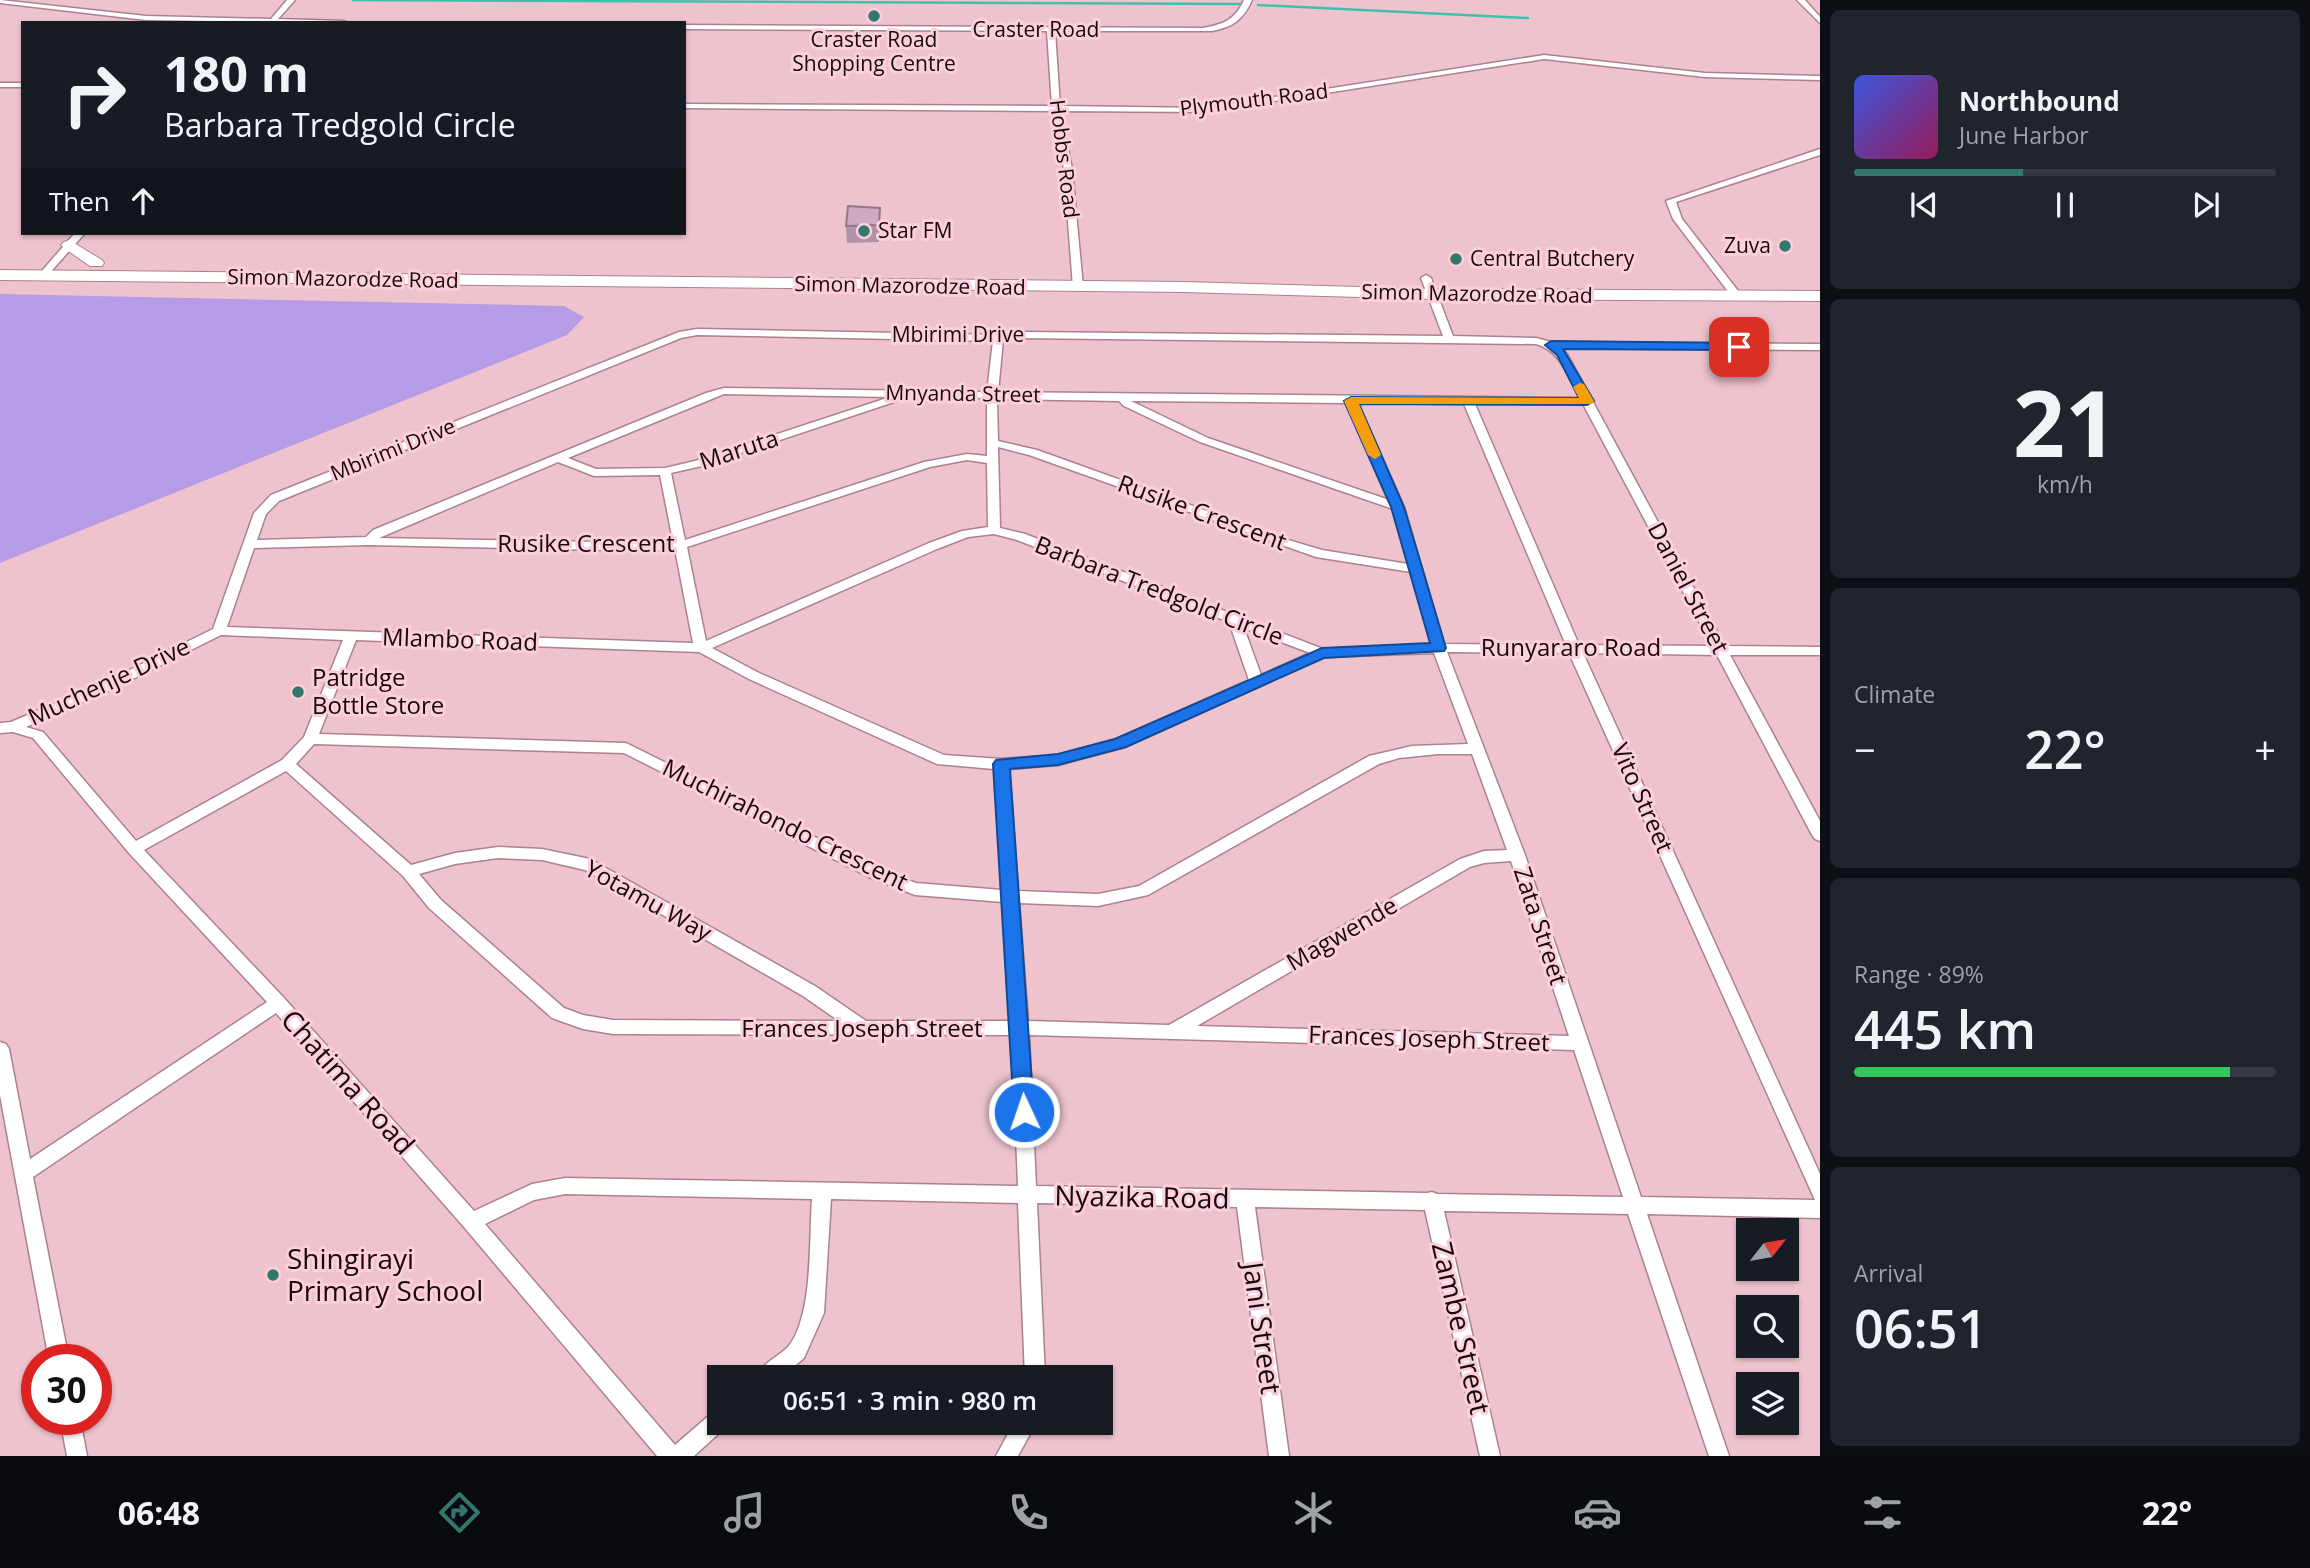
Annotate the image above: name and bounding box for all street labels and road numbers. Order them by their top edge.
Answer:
street label: Craster Road [973,15,1099,43]
street label: Plymouth Road [1178,76,1330,122]
street label: Hobbs Road [1044,98,1086,220]
street label: Simon Mazorodze Road [227,262,459,294]
street label: Simon Mazorodze Road [794,269,1026,301]
street label: Simon Mazorodze Road [1361,277,1593,309]
street label: Mbirimi Drive [892,320,1024,348]
street label: Mnyanda Street [885,378,1041,408]
street label: Mbirimi Drive [326,411,459,487]
street label: Maruta [695,420,782,477]
street label: Rusike Crescent [1114,466,1292,557]
street label: Daniel Street [1641,516,1738,659]
street label: Rusike Crescent [497,526,675,559]
street label: Barbara Tredgold Circle [1031,527,1289,652]
street label: Mlambo Road [382,619,538,658]
street label: Muchenje Drive [22,629,195,733]
street label: Runyararo Road [1481,630,1661,663]
street label: Vito Street [1605,737,1682,857]
street label: Muchirahondo Crescent [658,750,914,897]
street label: Yotamu Way [579,851,719,949]
street label: Zata Street [1507,862,1576,989]
street label: Magwende [1280,888,1403,978]
street label: Chatima Road [273,1001,424,1162]
street label: Frances Joseph Street [741,1011,983,1044]
street label: Frances Joseph Street [1308,1017,1550,1058]
street label: Nyazika Road [1054,1175,1230,1217]
street label: Zambe Street [1424,1238,1500,1418]
street label: Jani Street [1235,1256,1291,1396]

